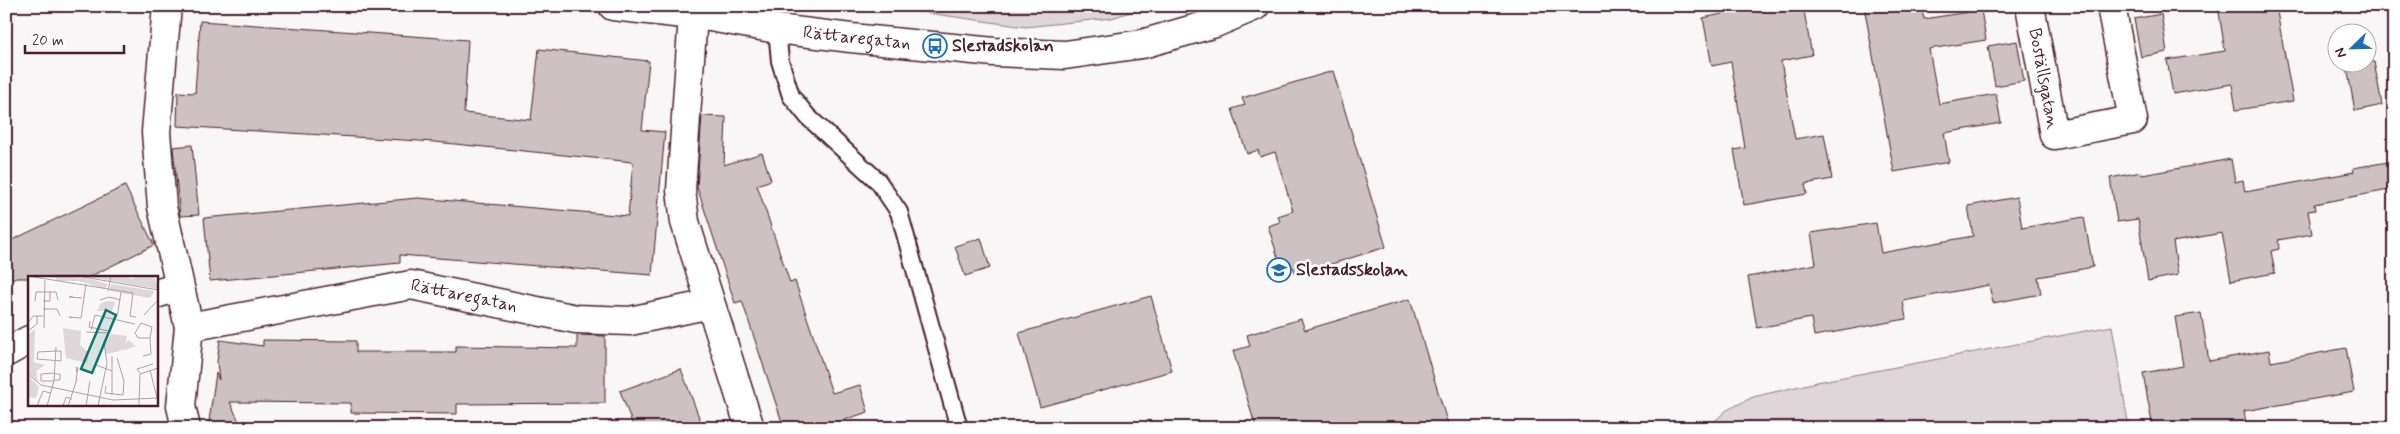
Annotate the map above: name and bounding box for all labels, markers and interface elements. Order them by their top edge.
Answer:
street label: Rättaregatan [802,20,912,56]
scale bar [25,22,124,54]
north arrow [2328,22,2378,72]
street label: Boställsgatan [2022,26,2065,131]
text: 20 m [32,31,64,51]
bus stop icon: Slestadskolan [922,33,948,59]
place label: Slestadskolan [952,34,1054,58]
text: N [2331,45,2351,60]
school or university icon: Slestadsskolan [1266,257,1292,283]
place label: Slestadsskolan [1296,258,1408,282]
street label: Rättaregatan [409,273,519,319]
inset map [28,276,158,406]

